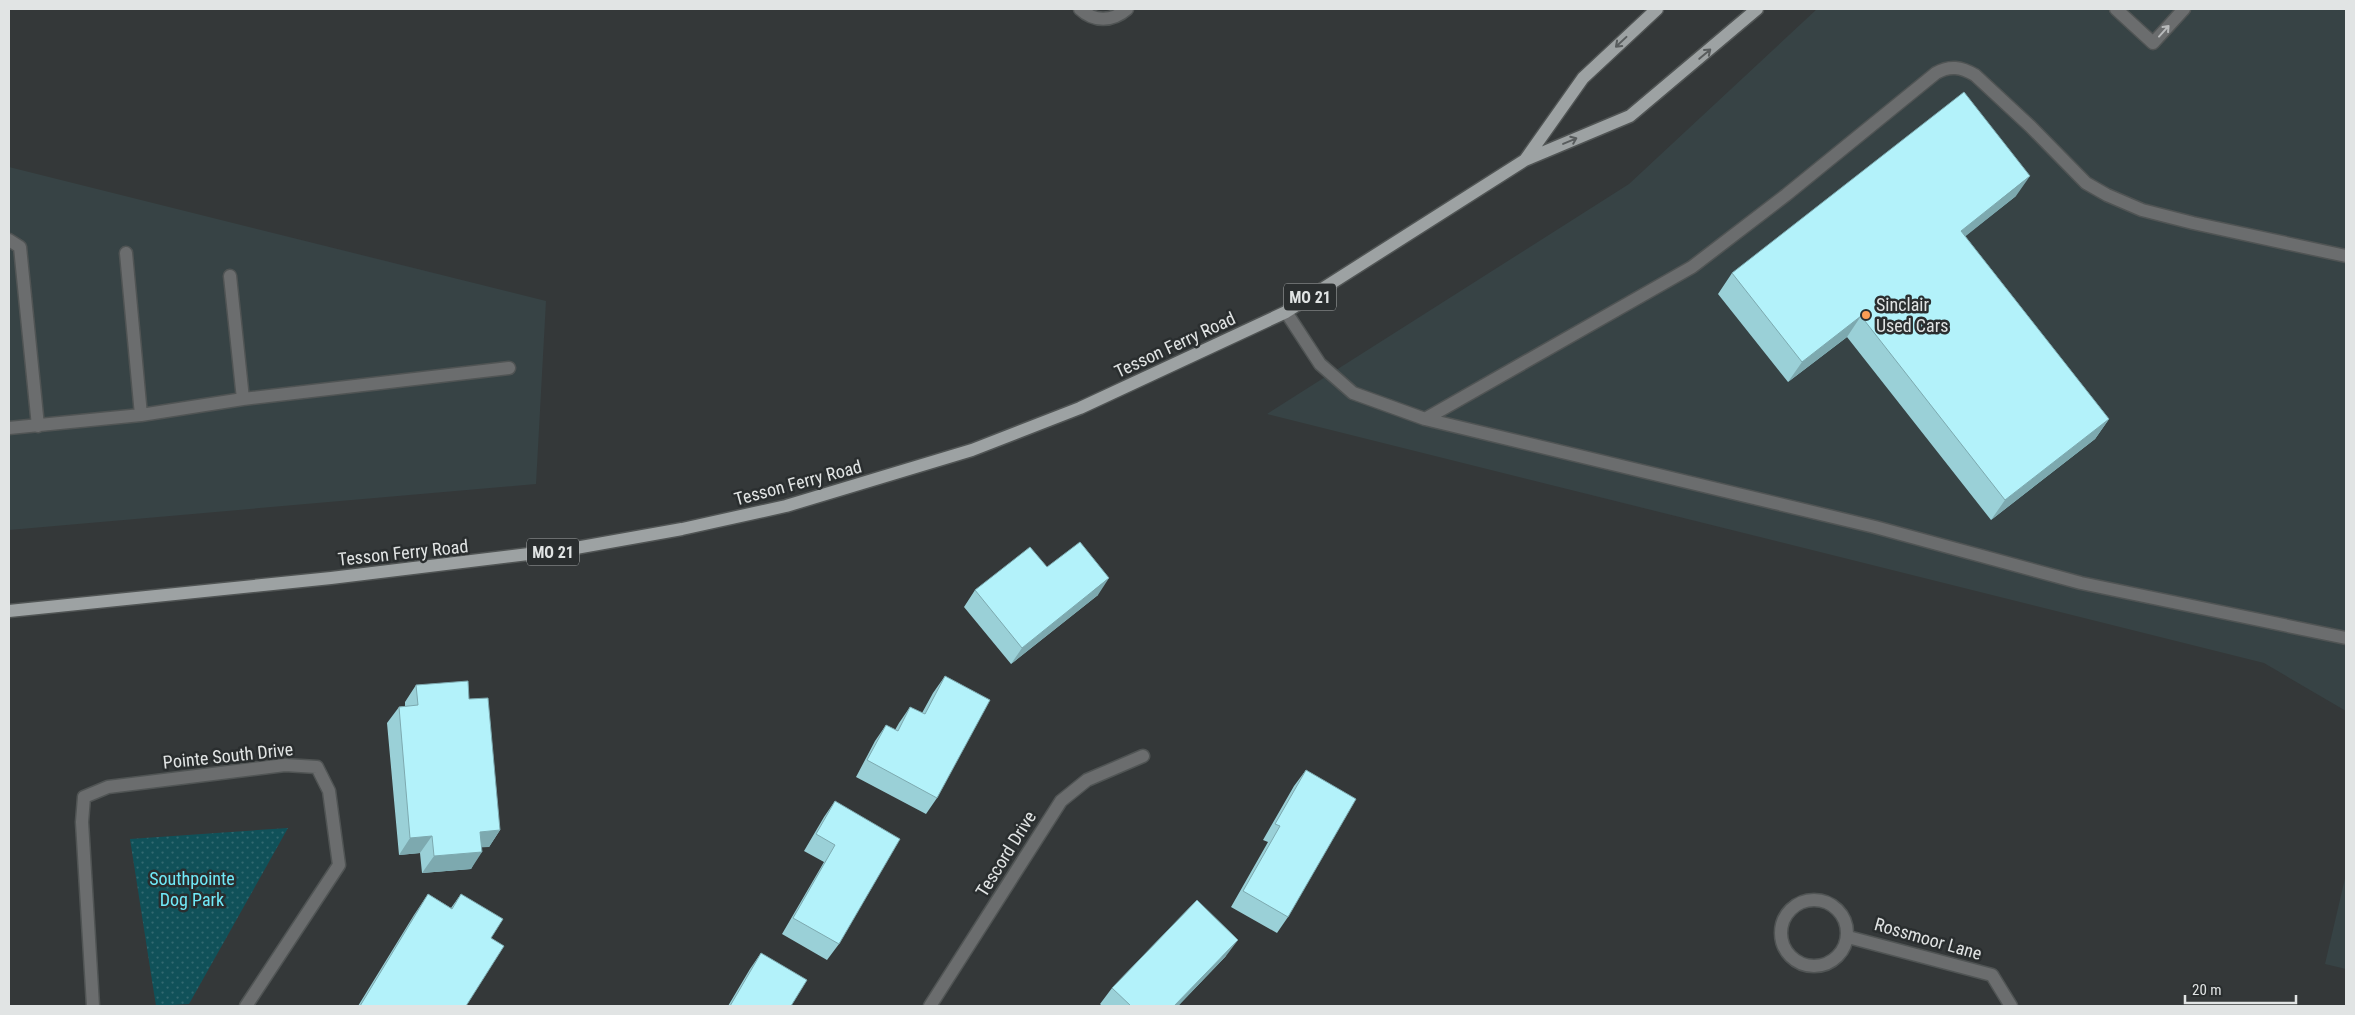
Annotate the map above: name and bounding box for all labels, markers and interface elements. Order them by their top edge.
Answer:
one-way arrow [2158,25,2169,38]
one-way arrow [1615,36,1628,48]
one-way arrow [1699,49,1712,60]
one-way arrow [1562,136,1577,146]
road number: MO 21 [1284,284,1336,310]
place label: Sinclair Used Cars [1876,294,1948,336]
street label: Tesson Ferry Road [1111,307,1239,382]
marker: Sinclair Used Cars [1860,309,1872,321]
street label: Tesson Ferry Road [732,455,864,510]
street label: Tesson Ferry Road [337,535,469,570]
road number: MO 21 [527,538,579,566]
street label: Pointe South Drive [162,738,294,773]
street label: Tescord Drive [971,807,1040,900]
park label: Southpointe Dog Park [149,868,235,910]
street label: Rossmoor Lane [1872,913,1984,964]
scale bar [2185,972,2296,1004]
text: 20 m [2192,981,2222,999]

